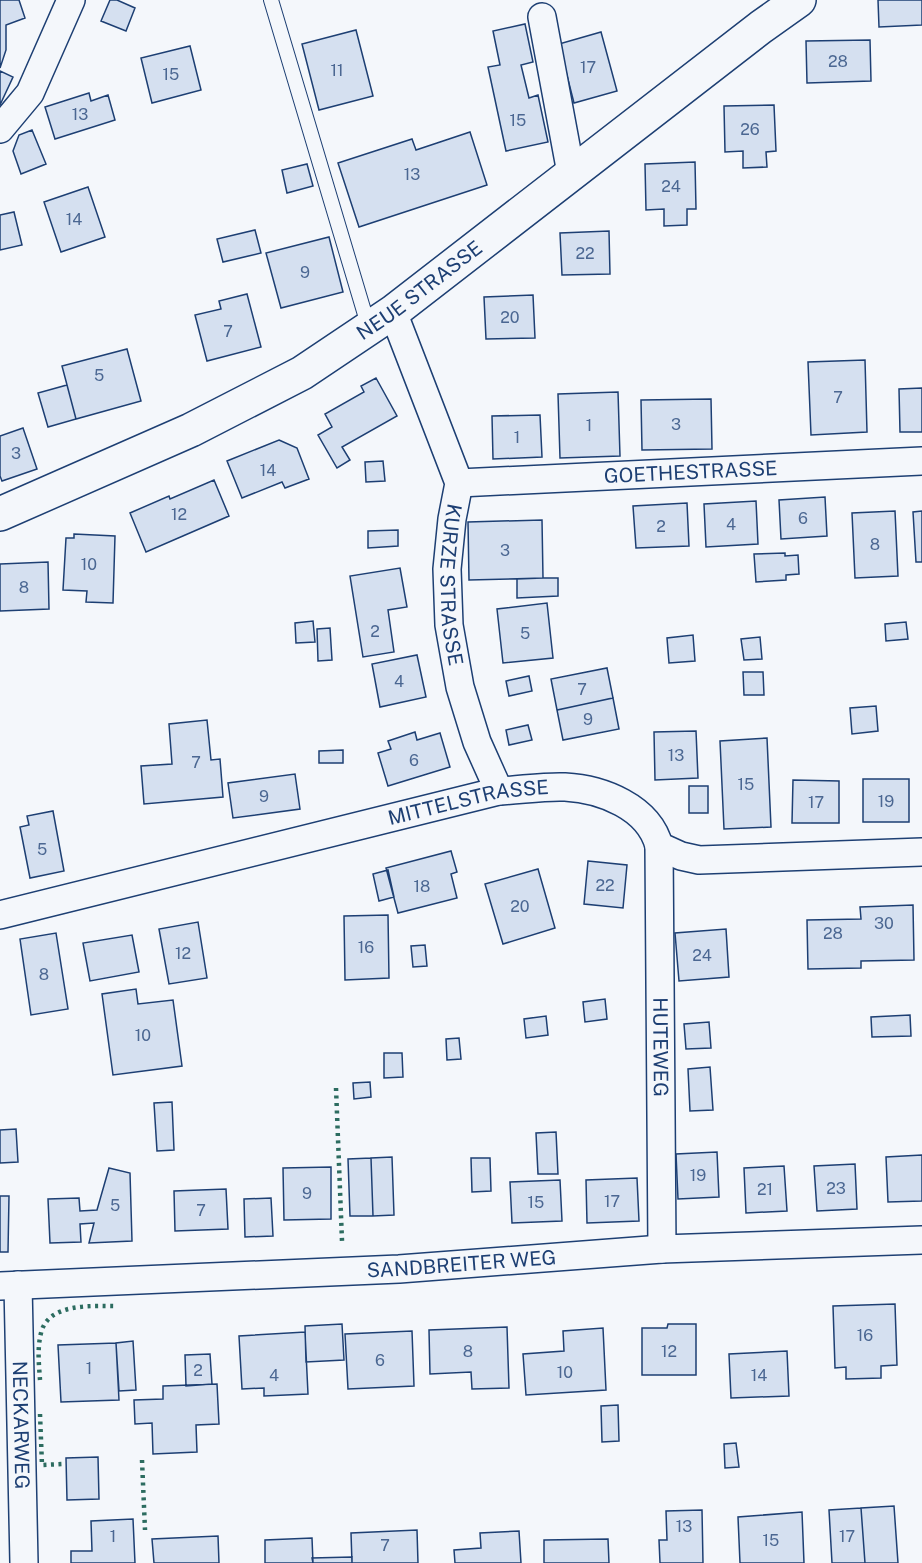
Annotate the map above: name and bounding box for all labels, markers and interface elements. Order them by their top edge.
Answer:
house number: 28 [828,52,848,71]
house number: 17 [580,58,596,77]
house number: 11 [330,61,344,80]
house number: 15 [163,65,179,84]
house number: 13 [72,105,88,124]
house number: 15 [510,111,526,130]
house number: 26 [740,120,760,139]
house number: 13 [404,165,420,184]
house number: 24 [661,177,681,196]
house number: 14 [66,210,82,229]
street label: NEUE STRASSE [352,236,487,345]
house number: 22 [575,244,595,263]
house number: 9 [300,263,310,282]
house number: 20 [500,308,520,327]
house number: 7 [223,322,233,341]
house number: 5 [94,366,104,385]
house number: 7 [833,388,843,407]
house number: 3 [671,415,681,434]
house number: 1 [586,416,592,435]
house number: 1 [514,428,520,447]
house number: 3 [11,444,21,463]
street label: GOETHESTRASSE [603,456,778,488]
house number: 14 [260,461,276,480]
street label: KURZE STRASSE [435,502,468,668]
house number: 12 [171,505,187,524]
house number: 6 [798,509,808,528]
house number: 4 [726,515,736,534]
house number: 2 [656,517,666,536]
house number: 8 [870,535,880,554]
house number: 3 [500,541,510,560]
house number: 10 [81,555,97,574]
house number: 8 [19,578,29,597]
house number: 2 [370,622,380,641]
house number: 5 [520,624,530,643]
house number: 4 [394,672,404,691]
house number: 7 [577,680,587,699]
house number: 9 [583,710,593,729]
house number: 13 [668,746,684,765]
house number: 6 [409,751,419,770]
house number: 7 [191,753,201,772]
street label: MITTELSTRASSE [385,775,549,830]
house number: 15 [738,775,754,794]
house number: 9 [259,787,269,806]
house number: 19 [878,792,894,811]
house number: 17 [808,793,824,812]
house number: 5 [37,840,47,859]
house number: 22 [595,876,615,895]
house number: 18 [414,877,430,896]
house number: 20 [510,897,530,916]
house number: 30 [874,914,894,933]
house number: 28 [823,924,843,943]
house number: 16 [358,938,374,957]
house number: 12 [175,944,191,963]
house number: 24 [692,946,712,965]
house number: 8 [39,965,49,984]
street label: HUTEWEG [648,997,673,1097]
house number: 10 [135,1026,151,1045]
house number: 19 [690,1166,706,1185]
house number: 23 [826,1179,846,1198]
house number: 21 [757,1180,773,1199]
house number: 9 [302,1184,312,1203]
house number: 17 [604,1192,620,1211]
house number: 15 [528,1193,544,1212]
house number: 5 [110,1196,120,1215]
house number: 7 [196,1201,206,1220]
street label: SANDBREITER WEG [366,1245,557,1282]
house number: 16 [857,1326,873,1345]
house number: 8 [463,1342,473,1361]
house number: 12 [661,1342,677,1361]
house number: 6 [375,1351,385,1370]
house number: 1 [86,1359,92,1378]
street label: NECKARWEG [8,1360,34,1489]
house number: 2 [193,1361,203,1380]
house number: 10 [557,1363,573,1382]
house number: 4 [269,1366,279,1385]
house number: 14 [751,1366,767,1385]
house number: 13 [676,1517,692,1536]
house number: 1 [110,1527,116,1546]
house number: 17 [839,1527,855,1546]
house number: 15 [763,1531,779,1550]
house number: 7 [380,1536,390,1555]

